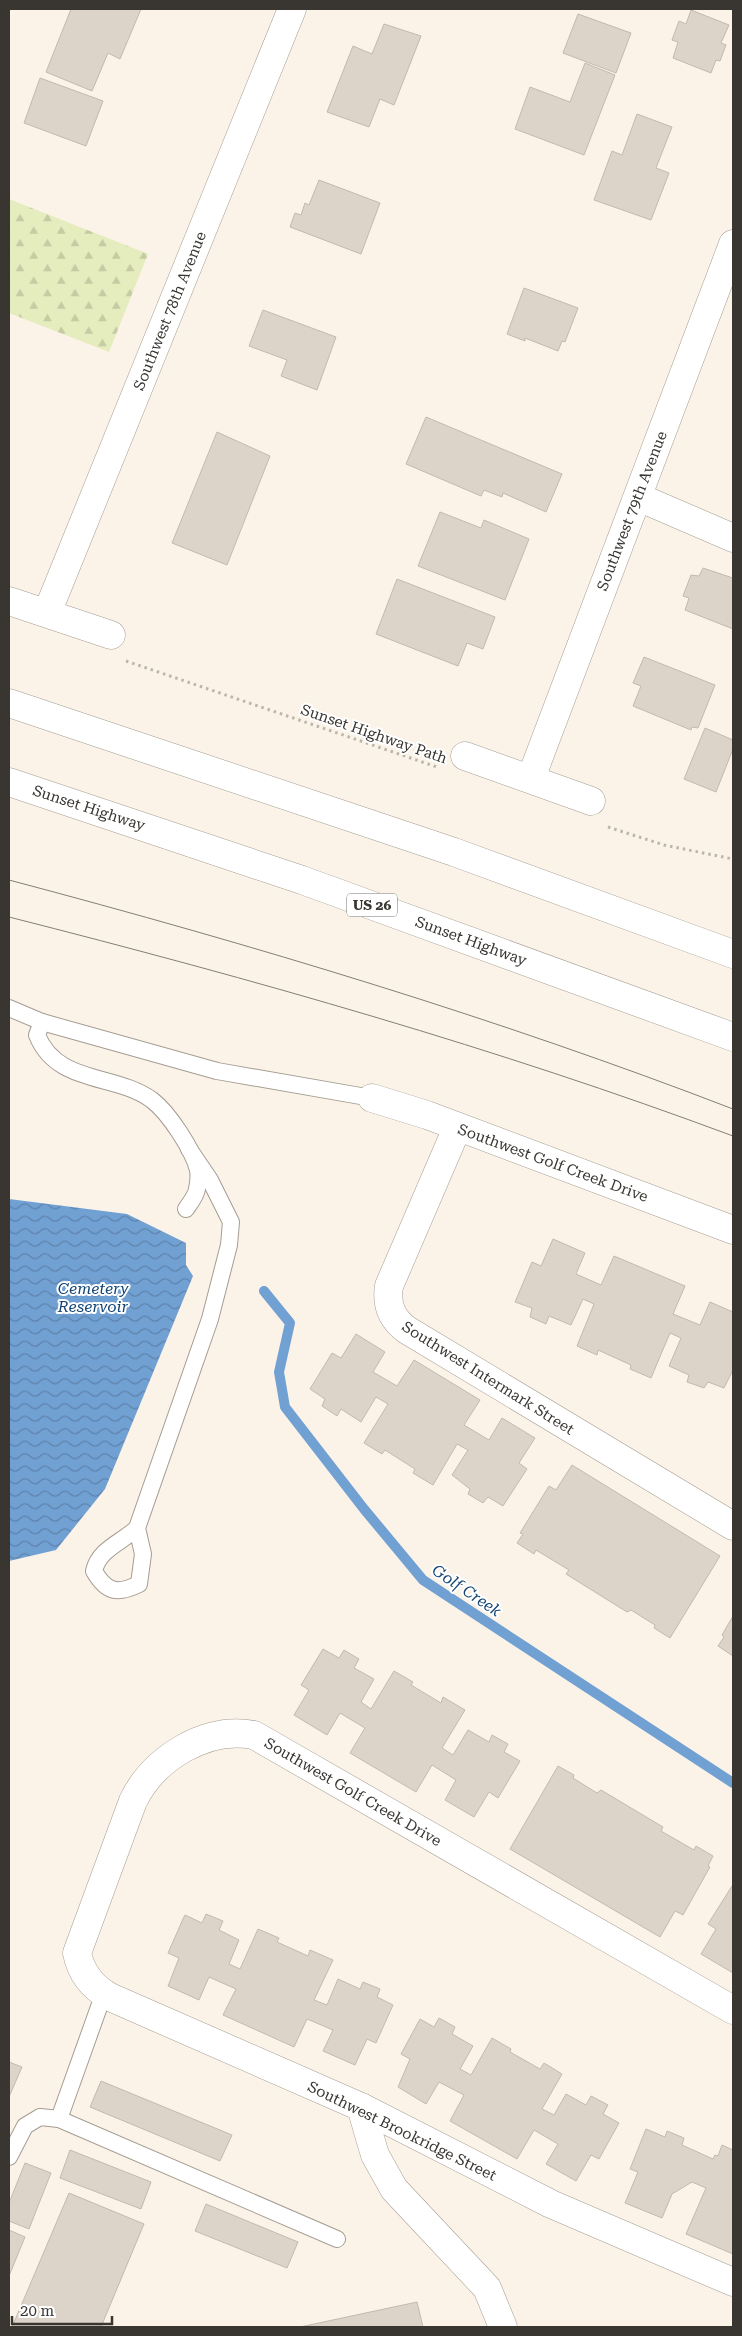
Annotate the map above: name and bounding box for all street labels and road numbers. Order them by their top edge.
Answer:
street label: Southwest 78th Avenue [130,229,210,393]
street label: Southwest 79th Avenue [593,429,671,593]
street label: Sunset Highway Path [299,701,450,768]
street label: Sunset Highway [30,781,148,835]
road number: US 26 [347,894,397,916]
street label: Sunset Highway [413,912,529,970]
street label: Southwest Golf Creek Drive [455,1120,651,1206]
street label: Southwest Intermark Street [399,1317,578,1439]
street label: Southwest Golf Creek Drive [261,1734,445,1850]
street label: Southwest Brookridge Street [305,2077,500,2185]

